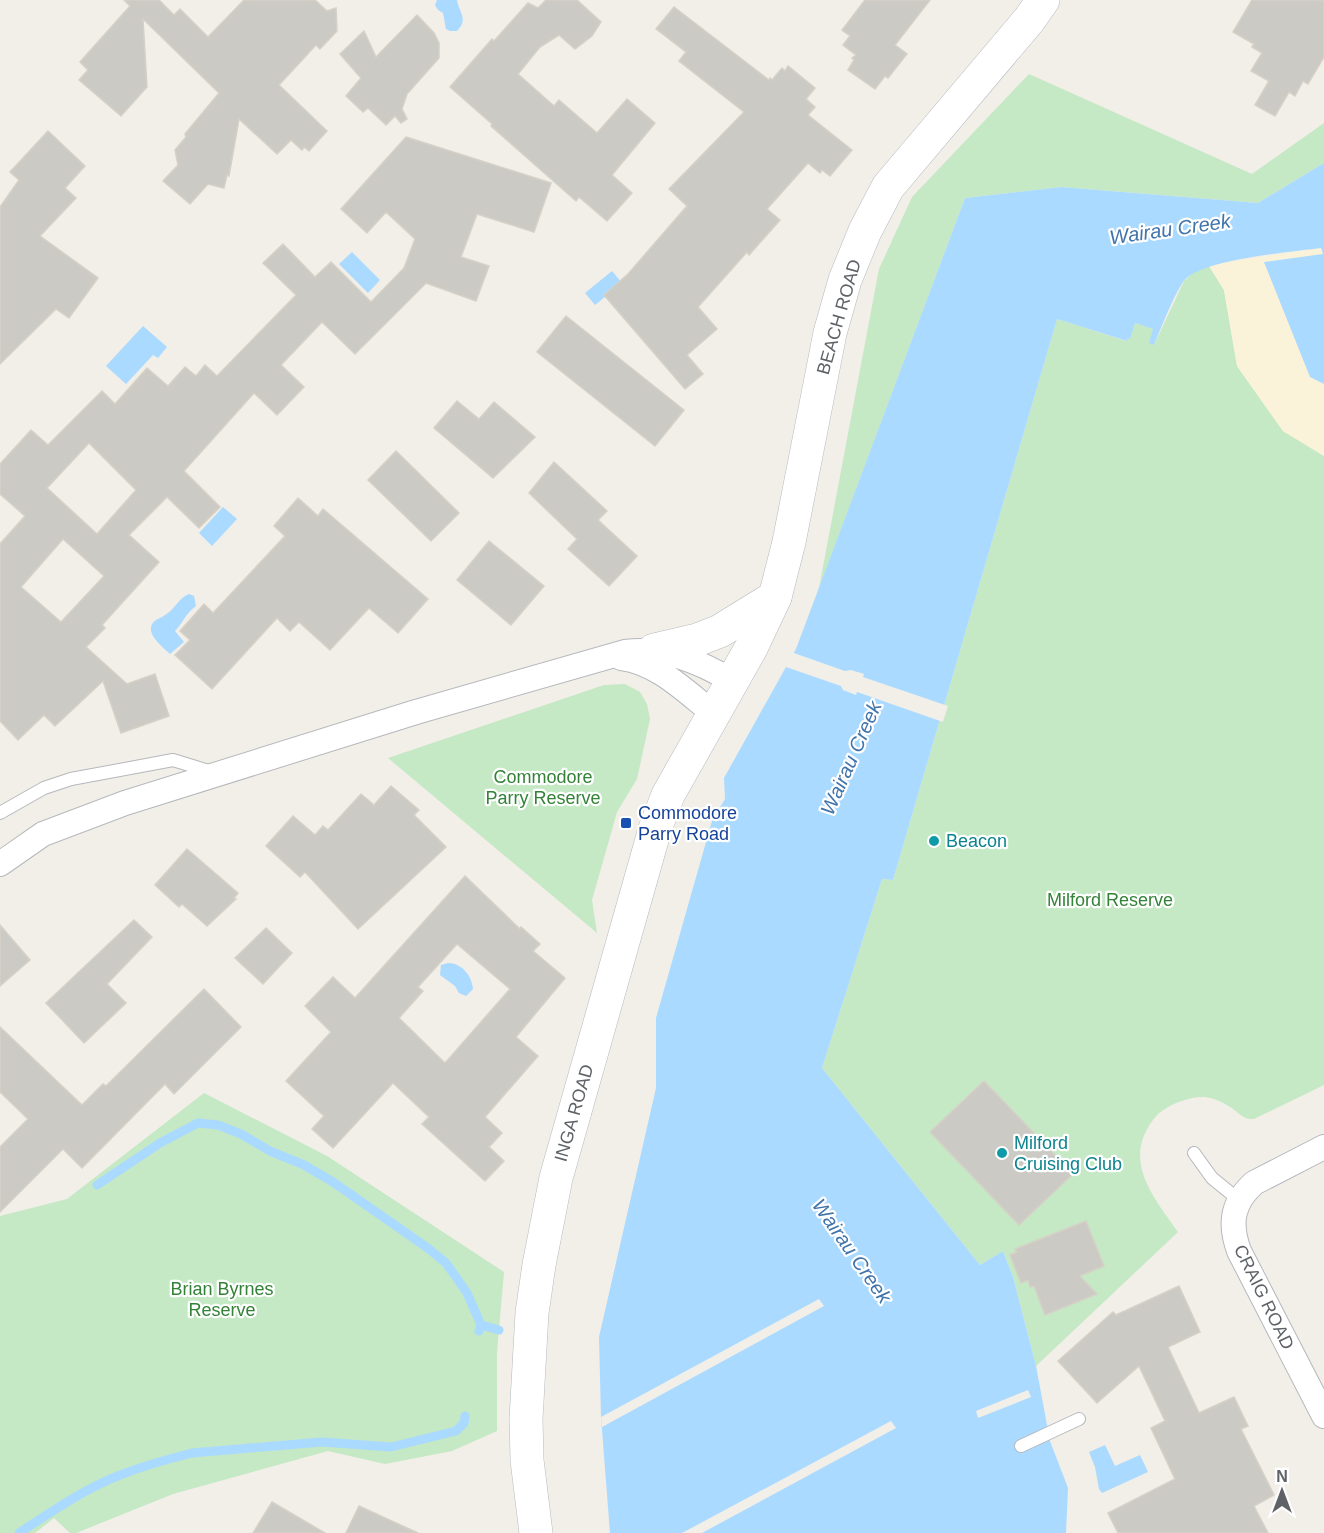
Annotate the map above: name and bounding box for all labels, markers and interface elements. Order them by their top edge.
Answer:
water label: Wairau Creek [1108,209,1233,248]
street label: BEACH ROAD [813,257,865,377]
water label: Wairau Creek [816,697,886,818]
park label: Commodore Parry Reserve [485,767,601,808]
place label: Commodore Parry Road [638,803,737,844]
marker: Commodore Parry Road [619,816,633,830]
place label: Beacon [946,831,1007,851]
marker: Beacon [927,834,941,848]
park label: Milford Reserve [1047,890,1173,910]
street label: INGA ROAD [551,1062,597,1164]
place label: Milford Cruising Club [1014,1133,1122,1174]
marker: Milford Cruising Club [995,1146,1009,1160]
water label: Wairau Creek [808,1195,897,1308]
street label: CRAIG ROAD [1230,1241,1298,1353]
park label: Brian Byrnes Reserve [170,1279,274,1320]
north arrow [1252,1461,1312,1521]
text: N [1276,1468,1288,1485]

